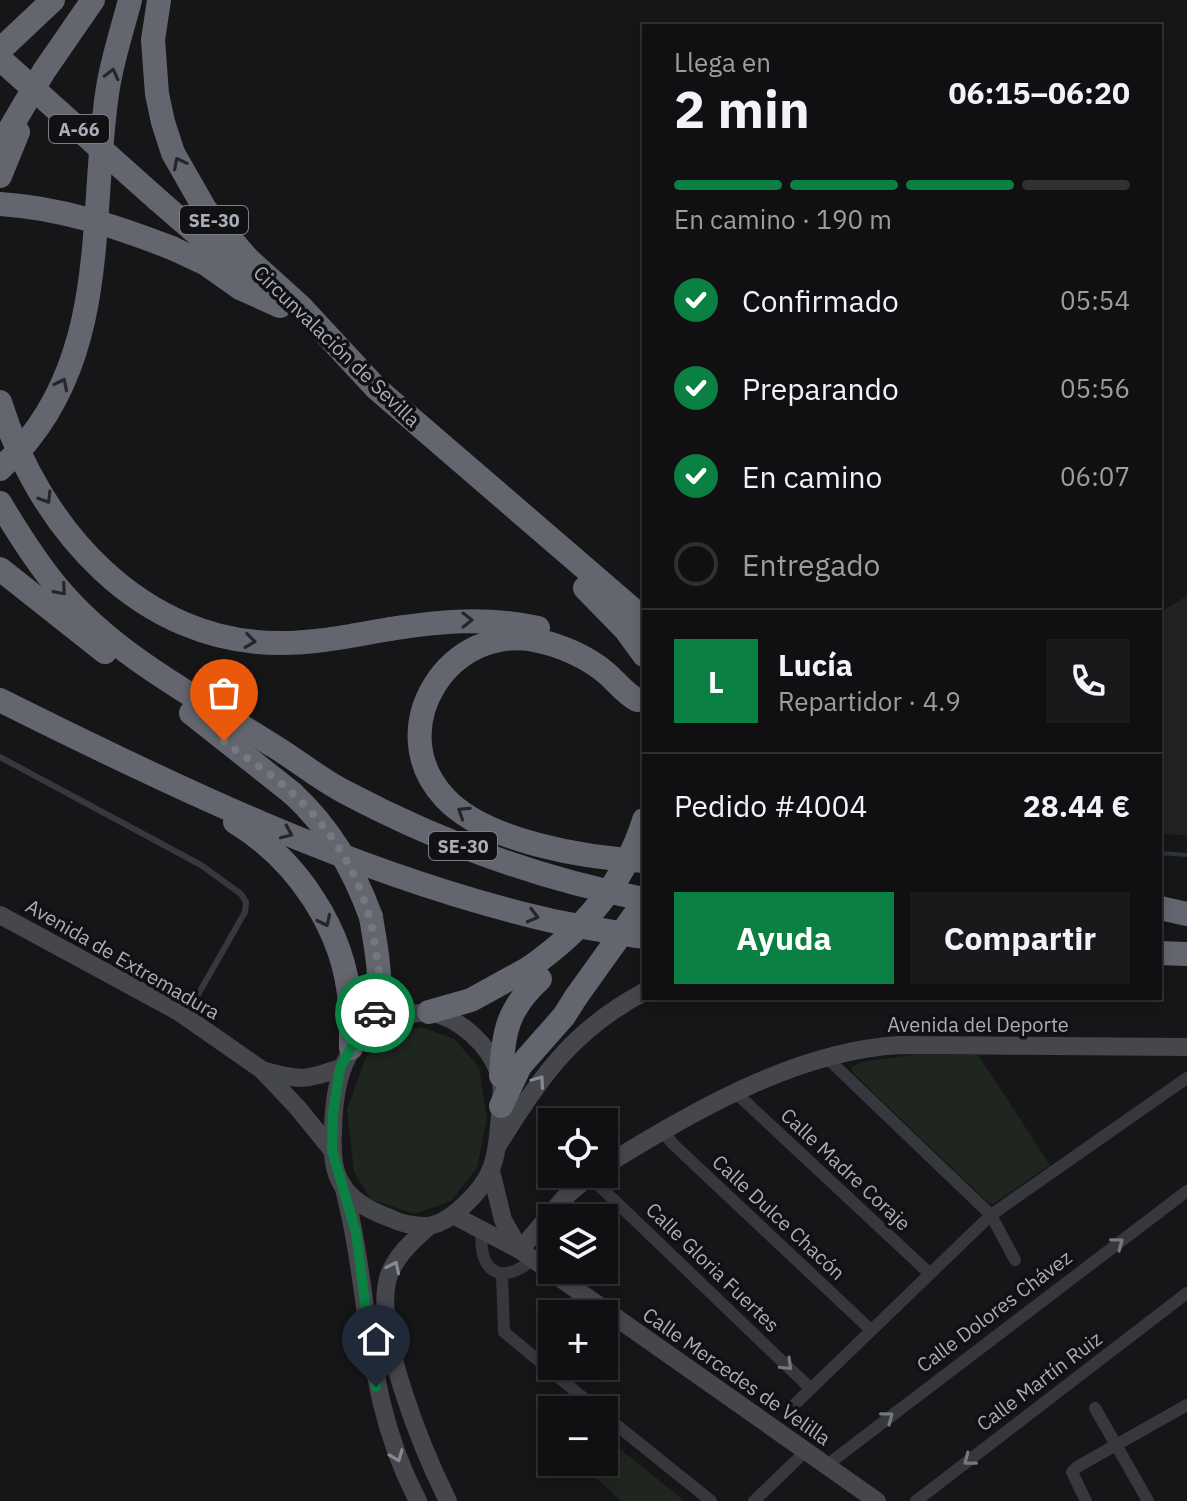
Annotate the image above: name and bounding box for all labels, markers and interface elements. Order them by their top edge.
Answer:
text: Llega en [674,45,771,79]
one-way arrow [102,68,119,82]
text: 06:15–06:20 [949,73,1130,112]
text: 2 min [674,75,810,142]
road number: A-66 [49,115,109,143]
one-way arrow [173,157,188,172]
text: En camino · 190 m [674,202,892,236]
road number: SE-30 [180,206,248,234]
street label: Circunvalación de Sevilla [248,259,426,433]
icon: check [674,278,718,322]
text: Confirmado [742,281,899,320]
text: 05:54 [1060,283,1130,317]
icon: check [674,366,718,410]
text: Preparando [742,369,899,408]
text: 05:56 [1060,371,1130,405]
one-way arrow [52,378,68,393]
icon: check [674,454,718,498]
text: En camino [742,457,882,496]
text: 06:07 [1060,459,1130,493]
one-way arrow [36,489,51,504]
text: Entregado [742,545,880,584]
one-way arrow [51,581,65,596]
one-way arrow [461,611,474,629]
one-way arrow [244,632,257,649]
button: phone [1046,639,1130,723]
text: Lucía [778,645,853,684]
pin [190,659,258,741]
text: L [708,662,724,701]
icon: bag [202,671,246,715]
text: Repartidor · 4.9 [778,684,961,718]
text: Pedido #4004 [674,786,868,825]
text: 28.44 € [1023,786,1130,825]
one-way arrow [457,806,472,821]
one-way arrow [279,823,293,839]
road number: SE-30 [429,832,497,860]
street label: Avenida de Extremadura [21,892,225,1026]
button: Ayuda [674,892,894,984]
button: Compartir [910,892,1130,984]
one-way arrow [526,907,539,924]
one-way arrow [315,912,331,927]
courier [335,973,415,1053]
icon: car [353,991,397,1035]
street label: Avenida del Deporte [887,1011,1069,1038]
one-way arrow [529,1076,544,1090]
street label: Calle Madre Coraje [775,1102,917,1236]
map controls [538,1108,618,1476]
button: locate [538,1108,618,1188]
street label: Calle Dulce Chacón [707,1148,851,1286]
street label: Calle Gloria Fuertes [640,1196,786,1338]
button: layers [538,1204,618,1284]
one-way arrow [1109,1238,1123,1252]
street label: Calle Dolores Chávez [911,1244,1077,1378]
one-way arrow [384,1261,400,1276]
button: + [538,1300,618,1380]
street label: Calle Mercedes de Velilla [638,1301,837,1451]
pin [342,1305,410,1387]
icon: home [354,1317,398,1361]
street label: Calle Martín Ruiz [971,1325,1107,1437]
one-way arrow [778,1356,792,1371]
button: − [538,1396,618,1476]
one-way arrow [880,1413,894,1427]
one-way arrow [388,1448,404,1462]
one-way arrow [963,1450,978,1464]

